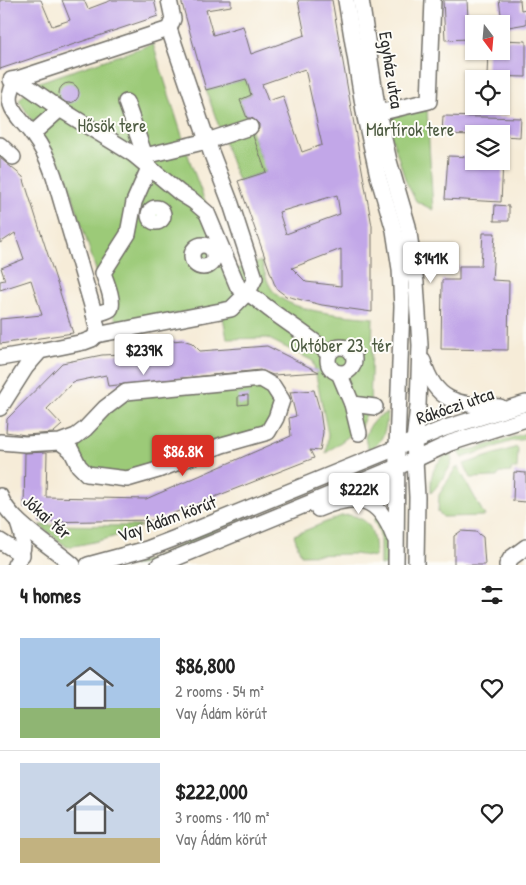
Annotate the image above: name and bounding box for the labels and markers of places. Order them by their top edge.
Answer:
pin: $141K [396,242,466,284]
pin: $239K [109,334,179,376]
pin: $86.8K [142,434,224,477]
pin: $222K [324,472,394,515]

